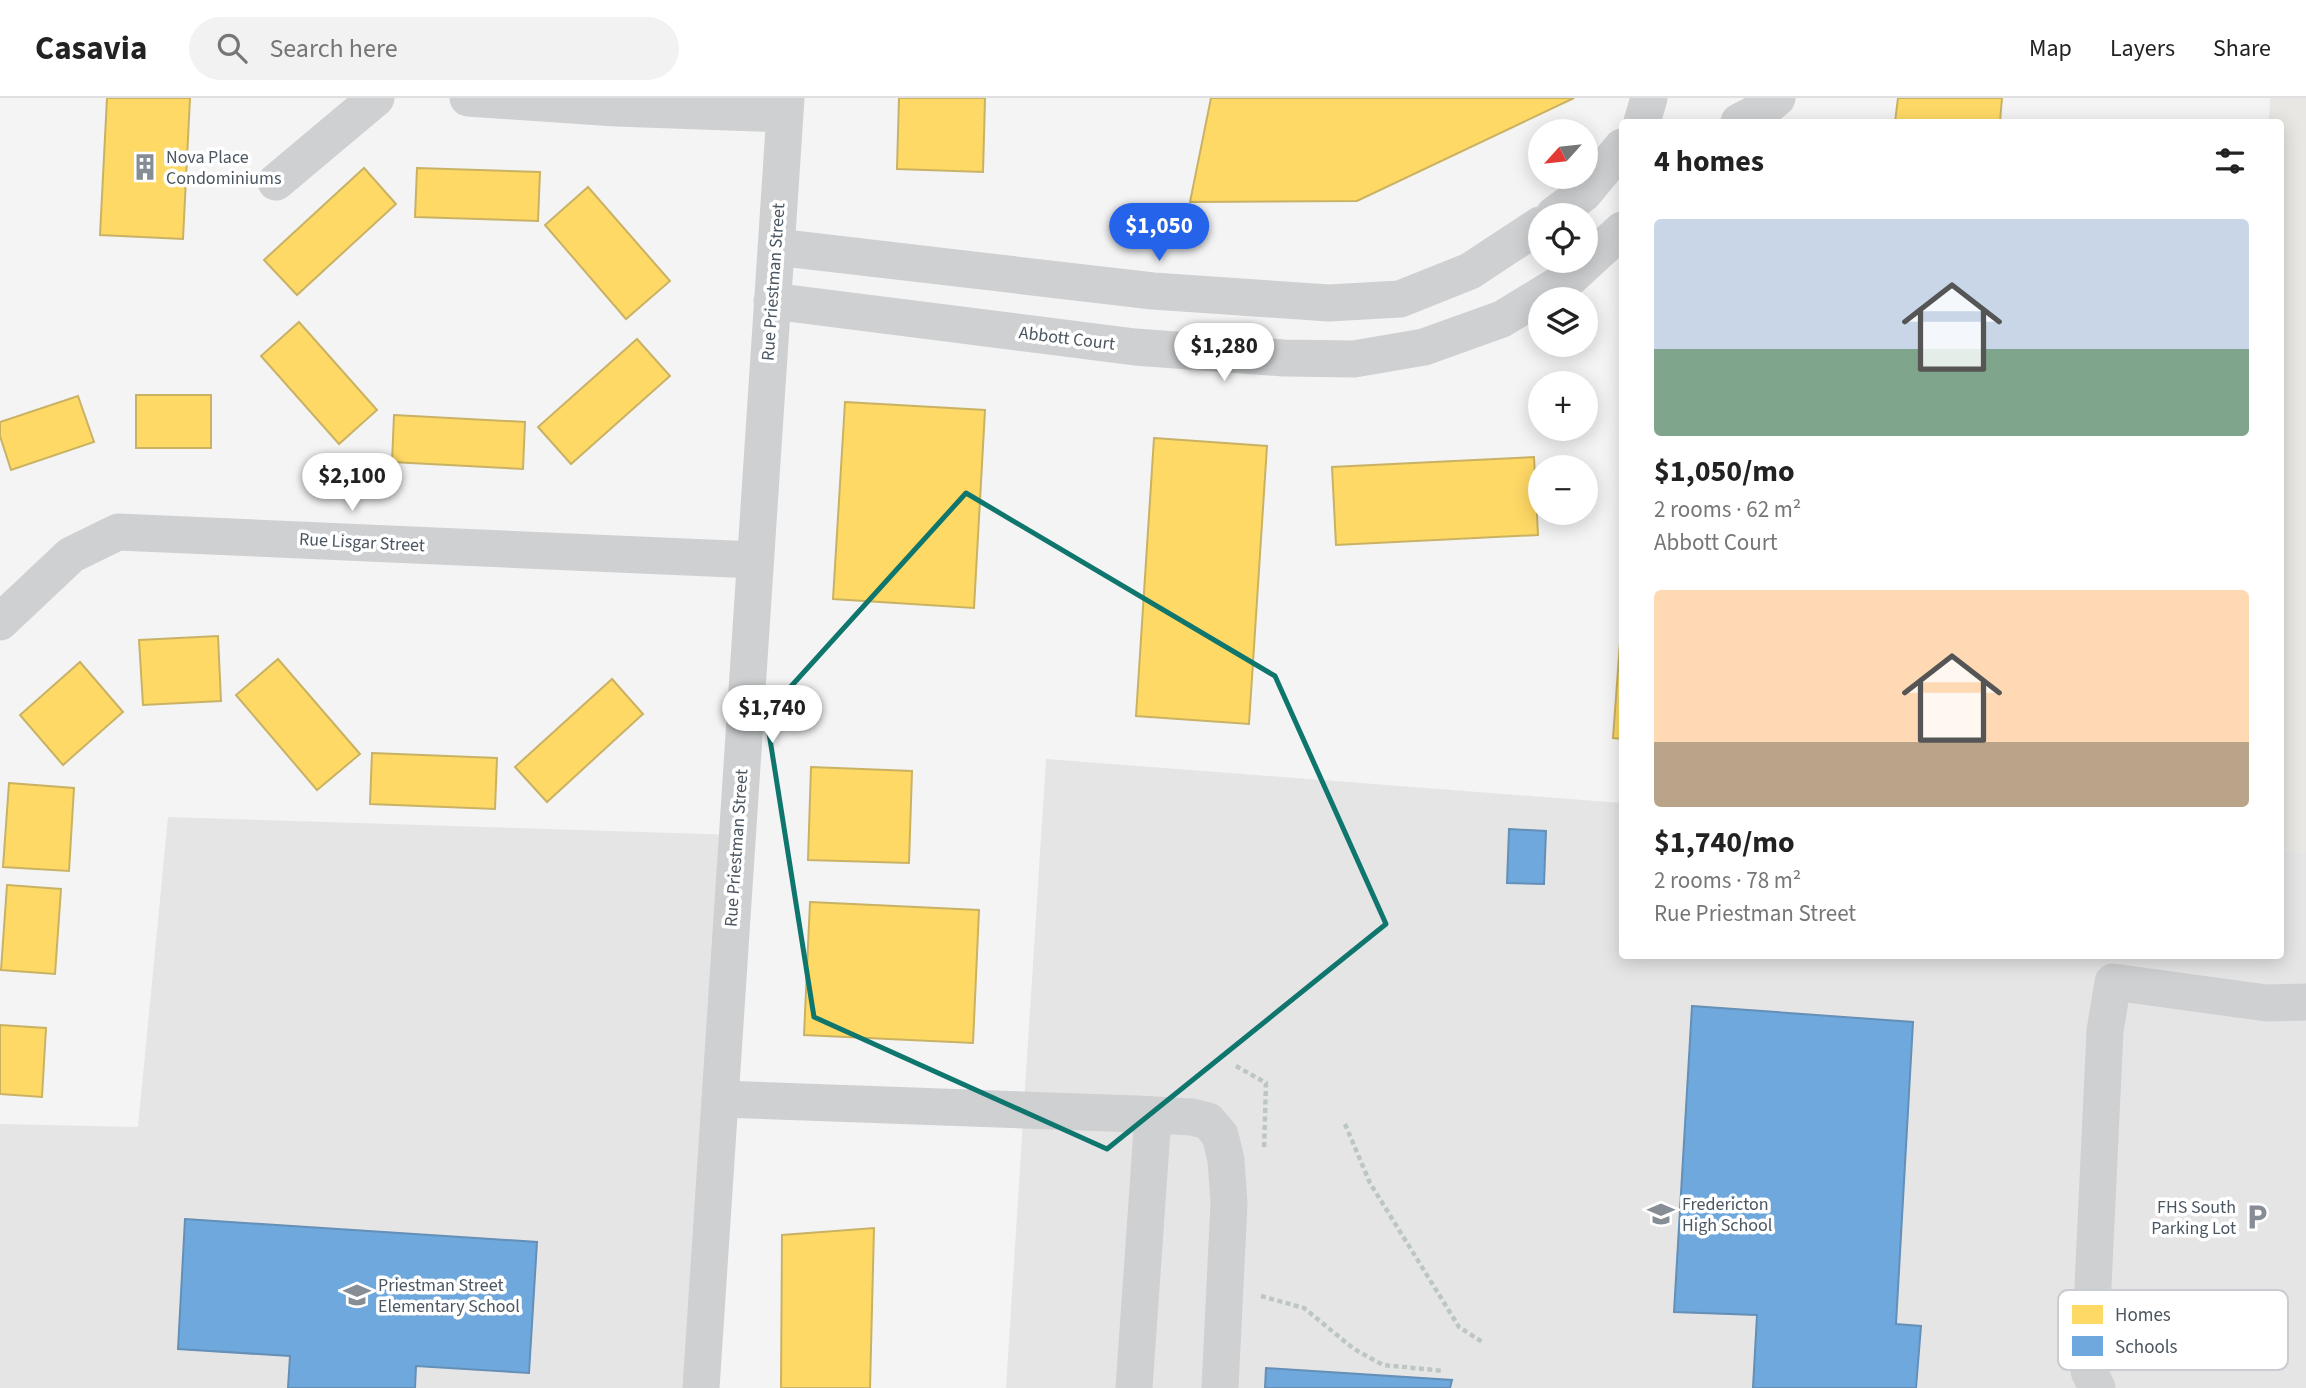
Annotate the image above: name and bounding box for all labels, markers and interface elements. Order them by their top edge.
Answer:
search box [189,17,679,80]
text: Casavia [35,25,147,72]
icon: search [213,29,251,67]
text: Search here [269,30,398,67]
text: Map [2029,31,2072,66]
text: Layers [2110,31,2175,66]
text: Share [2213,31,2271,66]
north arrow [1528,119,1598,189]
map controls [1528,119,1598,525]
text: 4 homes [1654,140,1764,183]
icon: filters [2211,142,2249,180]
place label: Nova Place Condominiums [166,145,282,191]
building icon: Nova Place Condominiums [130,152,160,182]
street label: Rue Priestman Street [756,202,791,362]
button: locate [1528,203,1598,273]
pin: $1,050 [1102,204,1216,263]
text: $1,050 [1125,209,1193,242]
icon: home [1889,264,2015,390]
button: layers [1528,287,1598,357]
street label: Abbott Court [1017,320,1116,357]
pin: $1,280 [1167,324,1281,383]
text: $1,280 [1190,329,1258,362]
button: + [1528,371,1598,441]
text: $1,050/mo [1654,450,1795,493]
pin: $2,100 [295,454,409,513]
button: − [1528,455,1598,525]
text: $2,100 [318,459,386,492]
text: 2 rooms · 62 m² [1654,493,1801,526]
text: Abbott Court [1654,526,1778,559]
street label: Rue Lisgar Street [298,527,426,558]
icon: home [1889,635,2015,761]
pin: $1,740 [715,686,829,745]
text: $1,740 [738,691,806,724]
street label: Rue Priestman Street [719,768,754,928]
text: $1,740/mo [1654,821,1795,864]
text: 2 rooms · 78 m² [1654,864,1801,897]
text: Rue Priestman Street [1654,897,1856,930]
place label: Fredericton High School [1682,1192,1772,1238]
place label: FHS South Parking Lot [2151,1195,2236,1241]
school or university icon: Fredericton High School [1646,1199,1676,1229]
parking icon: FHS South Parking Lot [2242,1202,2272,1232]
place label: Priestman Street Elementary School [378,1273,520,1319]
school or university icon: Priestman Street Elementary School [342,1280,372,1310]
legend [2058,1290,2288,1370]
text: Homes [2115,1302,2171,1329]
text: Schools [2115,1334,2178,1361]

